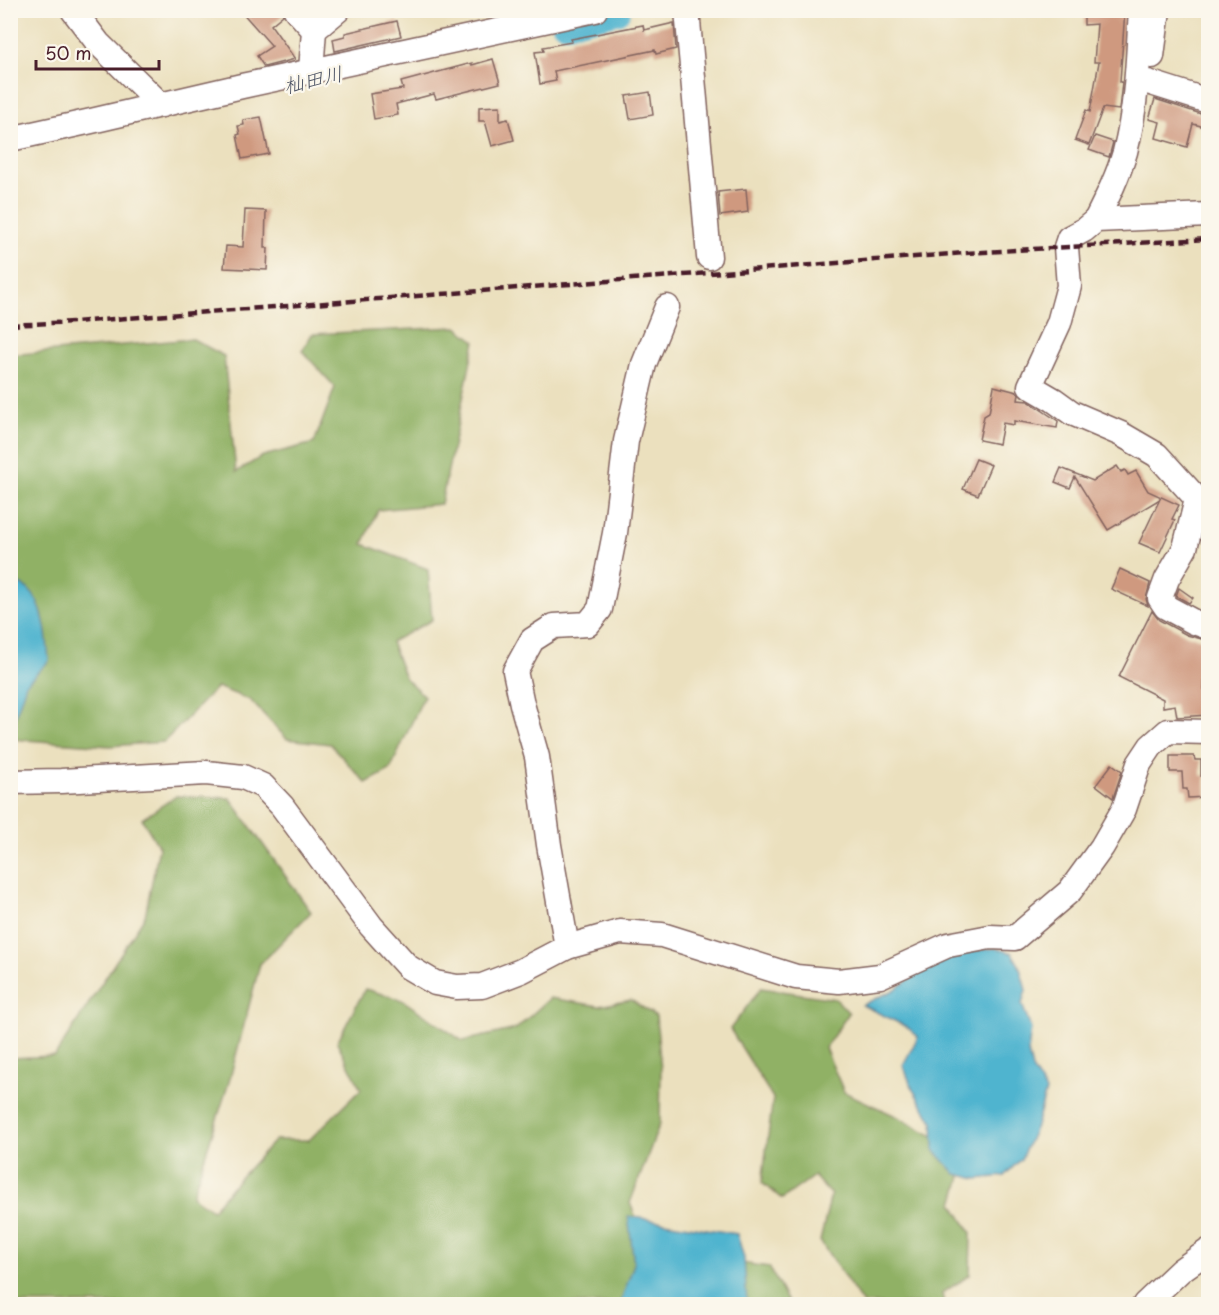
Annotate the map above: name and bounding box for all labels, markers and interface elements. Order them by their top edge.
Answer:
scale bar [36,33,159,71]
text: 50 m [45,39,92,66]
water label: 杣田川 [280,58,346,100]

